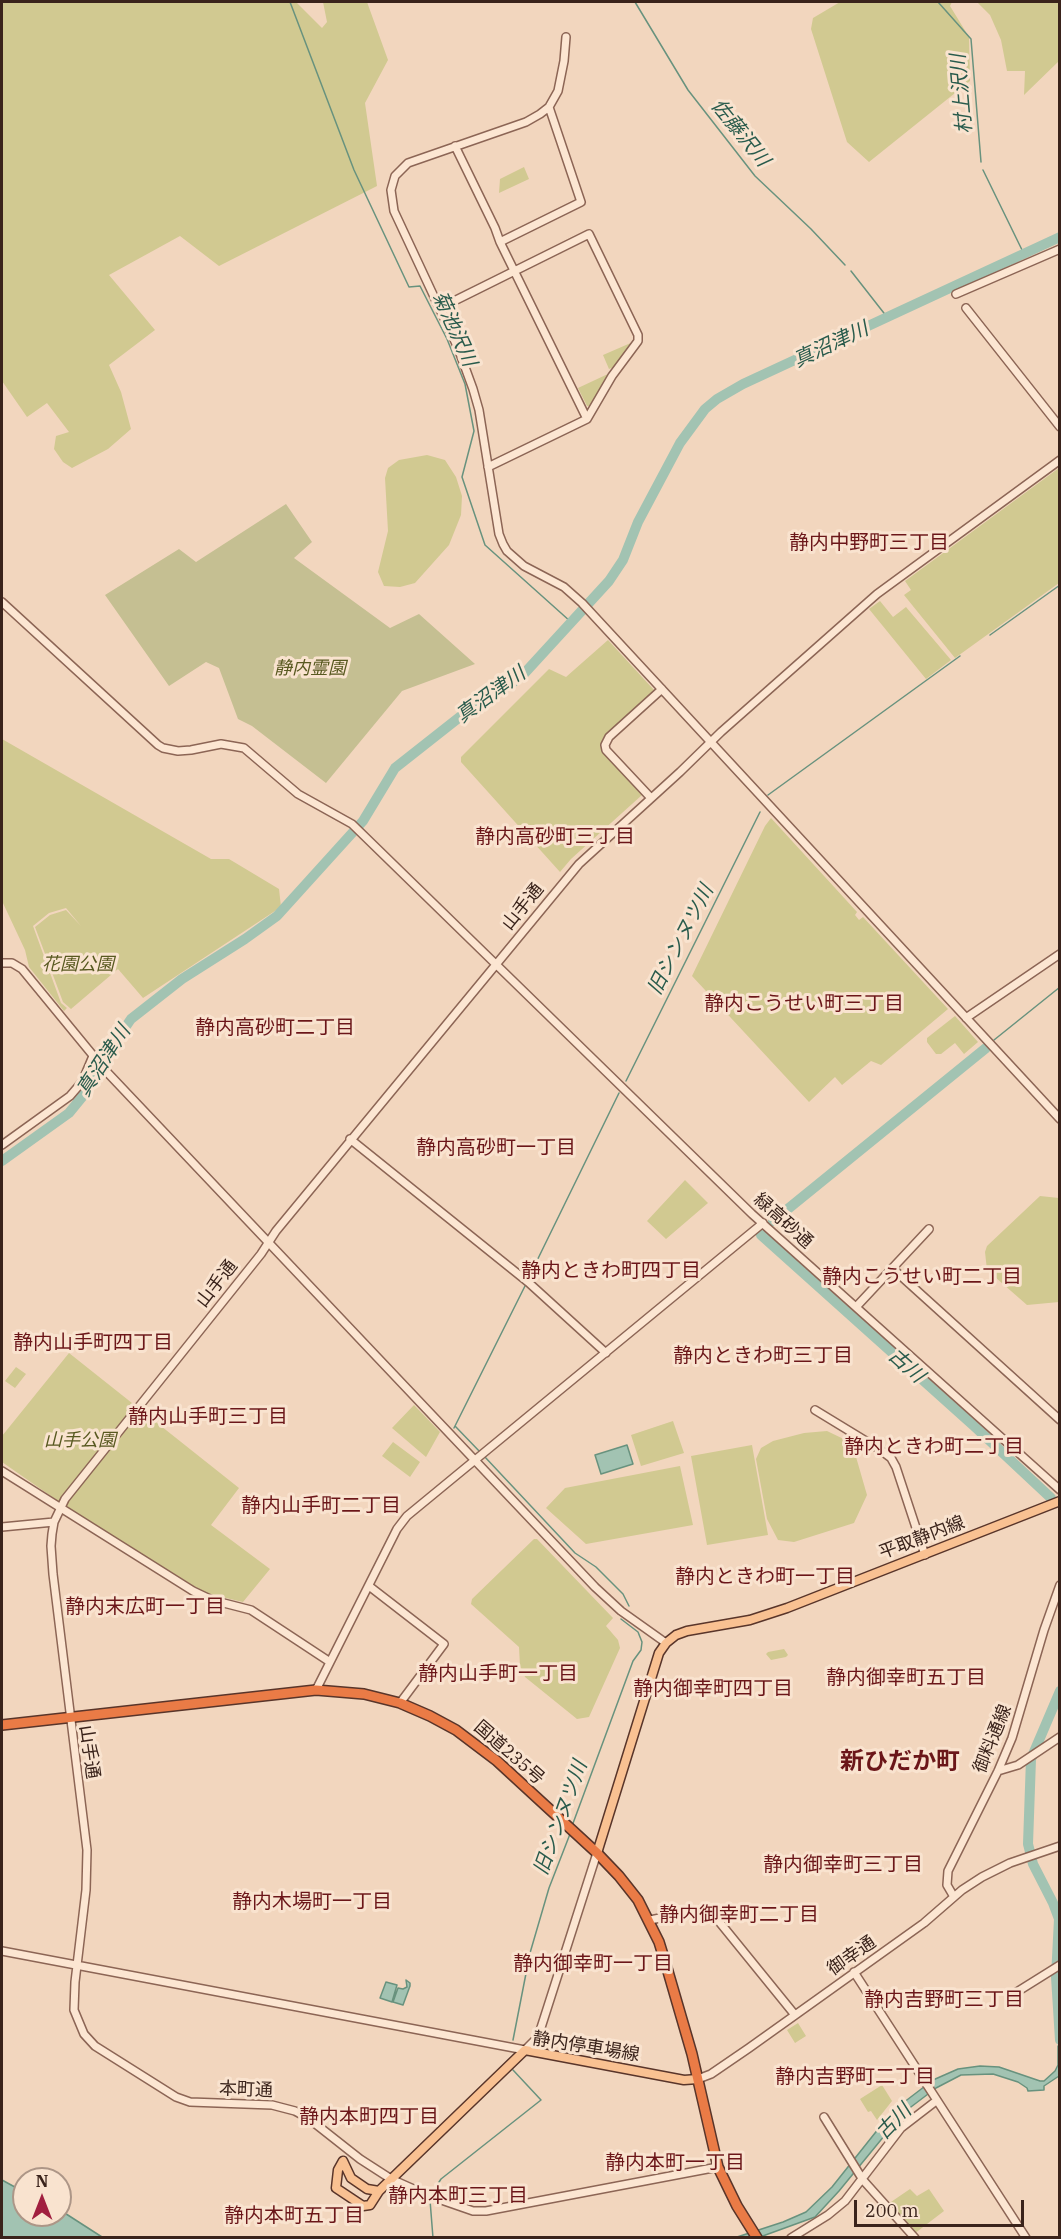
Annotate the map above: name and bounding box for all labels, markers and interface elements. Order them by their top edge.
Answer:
water label: 村上沢川 [947,53,977,135]
water label: 佐藤沢川 [706,94,774,172]
water label: 菊池沢川 [427,288,481,370]
water label: 真沼津川 [790,317,872,373]
district label: 静内中野町三丁目 [789,531,949,555]
park label: 静内霊園 [274,658,346,680]
water label: 真沼津川 [452,662,530,728]
district label: 静内高砂町三丁目 [475,825,635,849]
street label: 山手通 [498,879,548,935]
water label: 旧シンヌツ川 [643,881,719,999]
park label: 花園公園 [42,954,114,976]
district label: 静内こうせい町三丁目 [704,992,904,1016]
district label: 静内高砂町二丁目 [195,1016,355,1040]
water label: 真沼津川 [72,1021,136,1101]
district label: 静内高砂町一丁目 [416,1136,576,1160]
street label: 緑高砂通 [749,1189,817,1253]
street label: 山手通 [192,1256,242,1312]
district label: 静内ときわ町四丁目 [521,1259,701,1283]
district label: 静内こうせい町二丁目 [822,1265,1022,1289]
district label: 静内山手町四丁目 [13,1331,173,1355]
district label: 静内ときわ町三丁目 [673,1344,853,1368]
water label: 古川 [883,1344,929,1388]
district label: 静内山手町三丁目 [128,1405,288,1429]
park label: 山手公園 [44,1430,116,1452]
district label: 静内ときわ町二丁目 [844,1435,1024,1459]
district label: 静内山手町二丁目 [241,1494,401,1518]
street label: 平取静内線 [876,1512,968,1564]
district label: 静内ときわ町一丁目 [675,1565,855,1589]
district label: 静内末広町一丁目 [65,1595,225,1619]
district label: 静内山手町一丁目 [418,1662,578,1686]
district label: 静内御幸町五丁目 [826,1666,986,1690]
district label: 静内御幸町四丁目 [633,1677,793,1701]
street label: 御料通線 [970,1702,1016,1776]
street label: 国道235号 [469,1717,549,1789]
street label: 山手通 [75,1724,103,1780]
district label: 新ひだか町 [840,1748,960,1776]
water label: 旧シンヌツ川 [529,1758,593,1878]
district label: 静内御幸町三丁目 [763,1853,923,1877]
district label: 静内木場町一丁目 [232,1890,392,1914]
district label: 静内御幸町二丁目 [659,1903,819,1927]
street label: 御幸通 [824,1932,880,1980]
district label: 静内御幸町一丁目 [513,1952,673,1976]
district label: 静内吉野町三丁目 [864,1988,1024,2012]
street label: 静内停車場線 [531,2028,641,2066]
district label: 静内吉野町二丁目 [775,2065,935,2089]
street label: 本町通 [219,2078,273,2102]
water label: 古川 [871,2099,917,2145]
district label: 静内本町四丁目 [299,2105,439,2129]
district label: 静内本町一丁目 [605,2151,745,2175]
north arrow [12,2167,72,2227]
text: N [36,2171,48,2191]
district label: 静内本町三丁目 [388,2184,528,2208]
scale bar [857,2188,1026,2226]
text: 200 m [865,2199,919,2222]
district label: 静内本町五丁目 [224,2204,364,2228]

